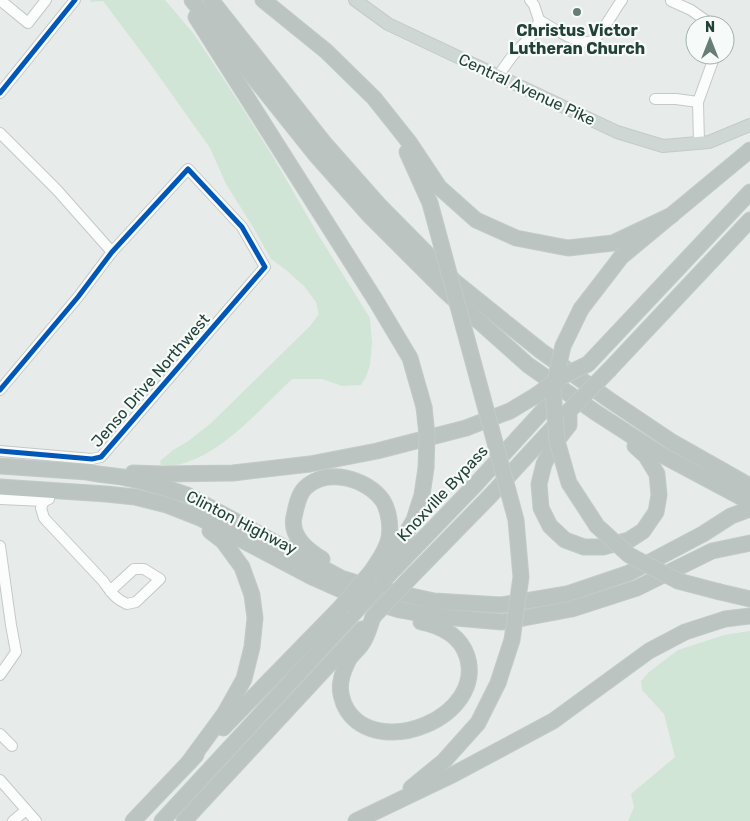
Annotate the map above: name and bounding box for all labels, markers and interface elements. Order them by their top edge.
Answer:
marker: Christus Victor Lutheran Church [571,6,583,18]
north arrow [685,15,735,65]
text: N [705,19,715,36]
place label: Christus Victor Lutheran Church [509,21,645,58]
street label: Central Avenue Pike [455,49,598,129]
street label: Jenso Drive Northwest [87,310,214,451]
street label: Knoxville Bypass [393,441,492,545]
street label: Clinton Highway [183,486,300,559]

